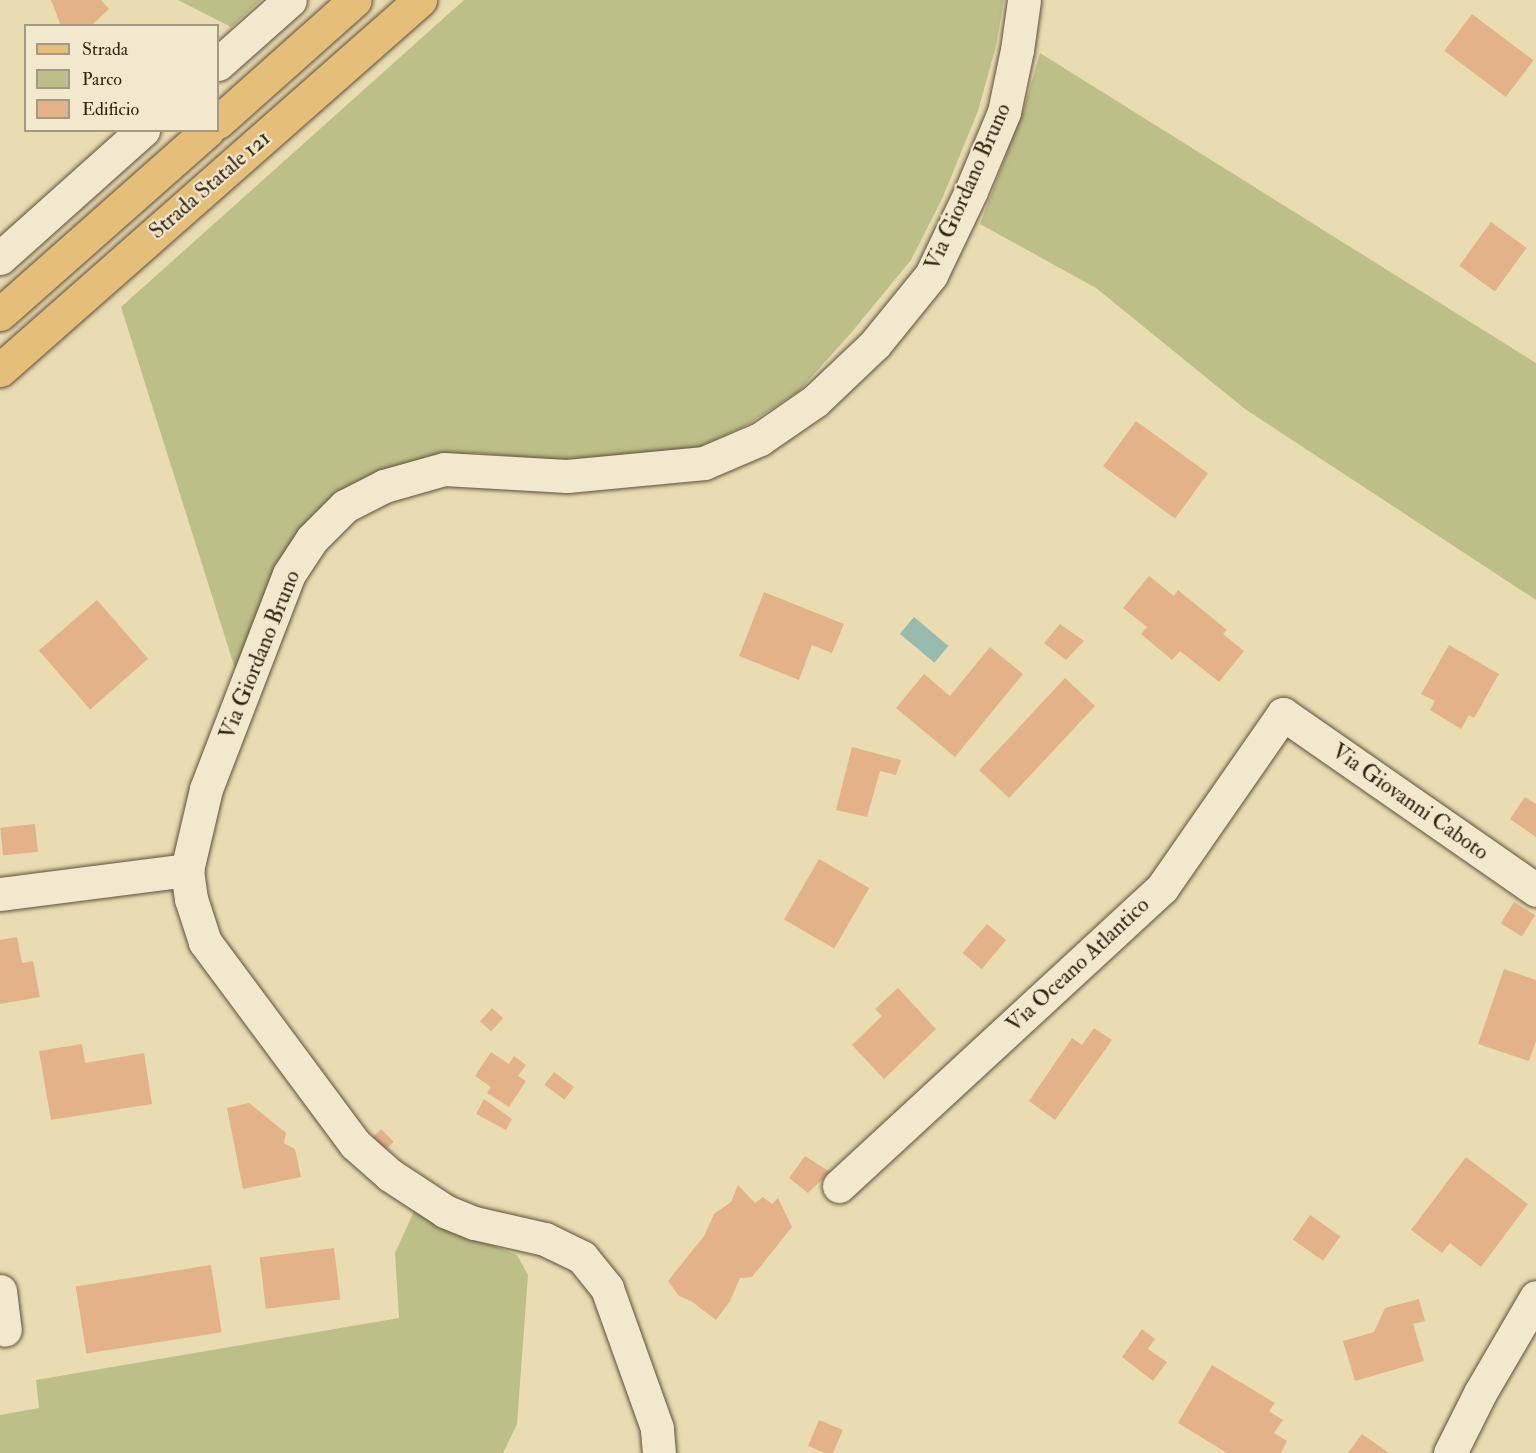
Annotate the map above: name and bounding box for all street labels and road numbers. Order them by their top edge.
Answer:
street label: Via Giordano Bruno [919,99,1017,275]
street label: Strada Statale 121 [144,125,276,245]
street label: Via Giordano Bruno [214,567,306,743]
street label: Via Giovanni Caboto [1327,738,1493,866]
street label: Via Oceano Atlantico [1001,892,1155,1038]

